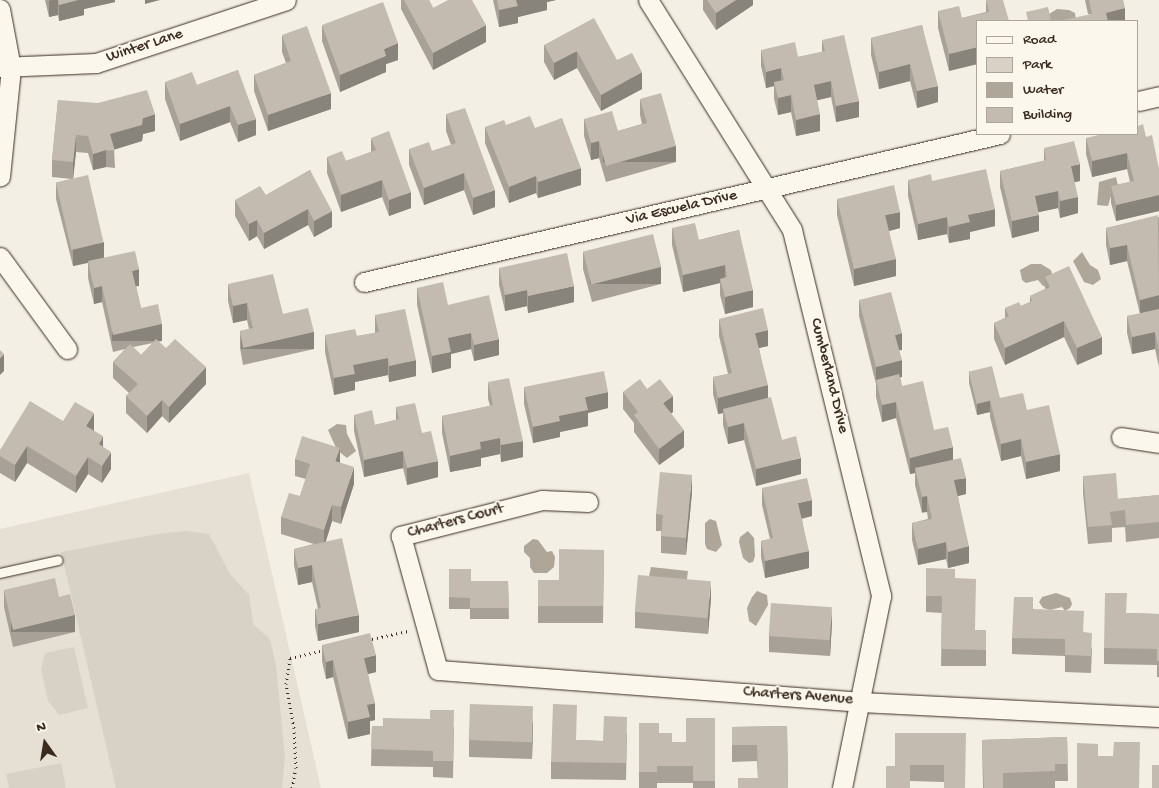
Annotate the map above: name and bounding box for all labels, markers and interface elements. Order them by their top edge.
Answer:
legend [976,20,1139,135]
street label: Winter Lane [104,26,186,68]
text: Road [1023,31,1056,49]
text: Park [1023,56,1052,74]
text: Water [1023,81,1063,99]
text: Building [1023,106,1072,124]
street label: Via Escuela Drive [625,187,739,231]
street label: Cumberland Drive [804,316,852,436]
street label: Charters Court [406,500,506,544]
street label: Charters Avenue [742,684,854,710]
north arrow [20,718,70,768]
text: N [35,719,48,737]

